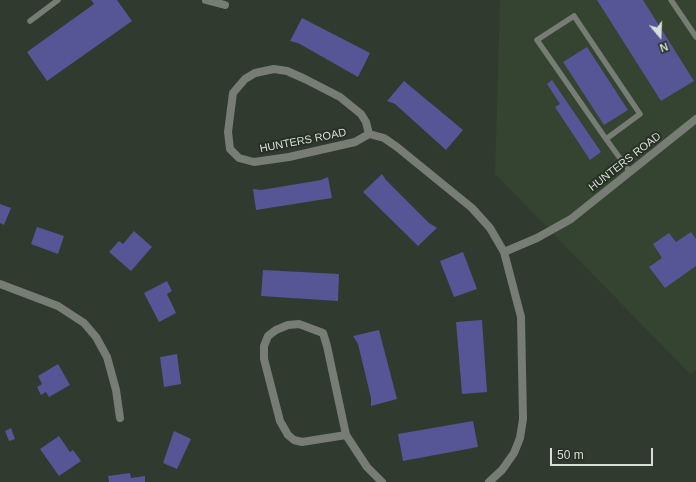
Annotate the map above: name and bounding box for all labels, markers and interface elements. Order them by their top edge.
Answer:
north arrow [640,16,680,56]
text: N [658,40,670,54]
street label: HUNTERS ROAD [259,126,347,156]
street label: HUNTERS ROAD [586,130,664,194]
scale bar [552,440,655,466]
text: 50 m [557,448,584,462]

